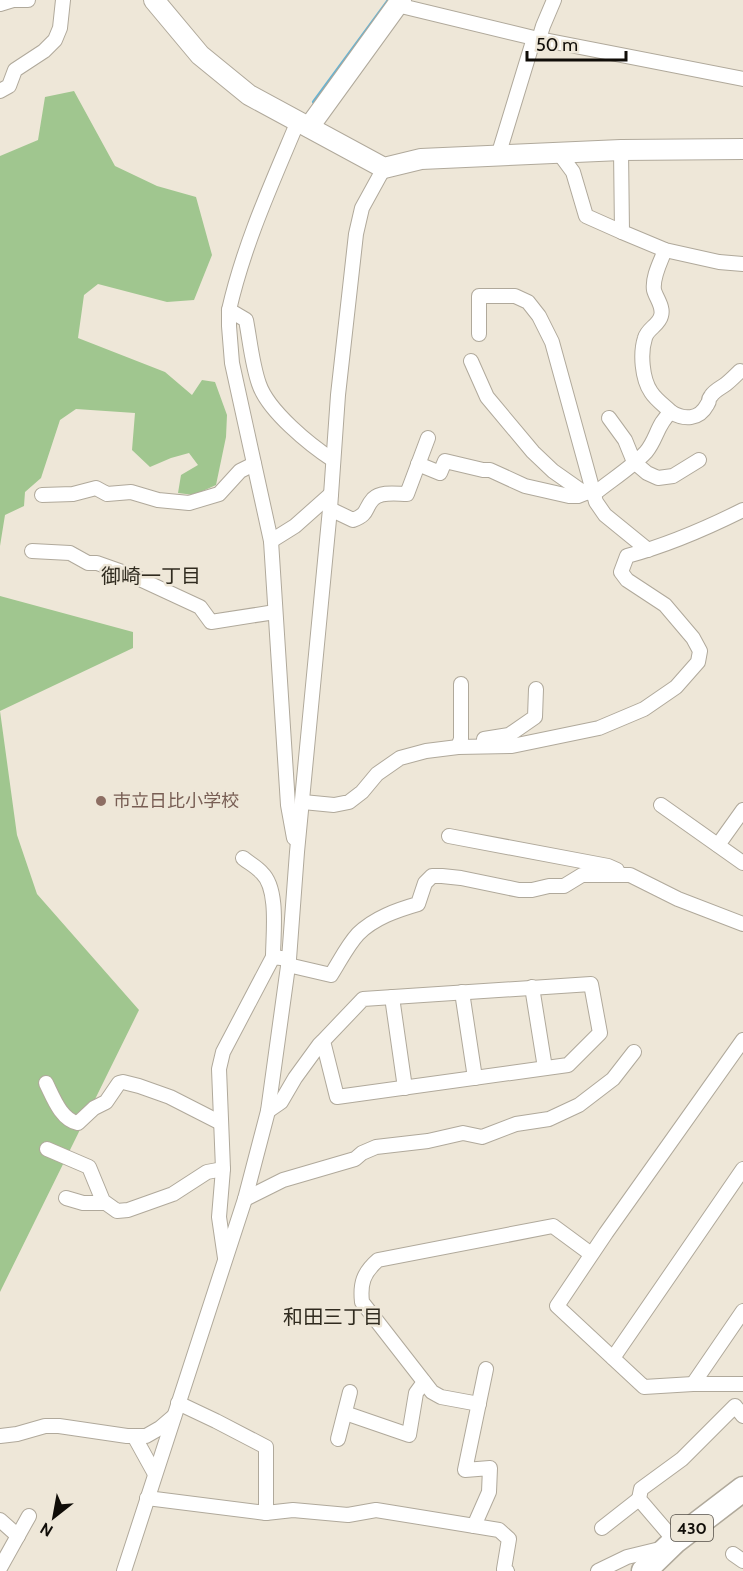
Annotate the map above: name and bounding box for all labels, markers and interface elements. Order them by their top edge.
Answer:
scale bar [527,24,626,62]
text: 50 m [536,34,578,56]
district label: 御崎一丁目 [101,564,201,588]
place label: 市立日比小学校 [113,790,239,812]
marker: 市立日比小学校 [94,794,108,808]
district label: 和田三丁目 [283,1305,383,1329]
north arrow [24,1487,84,1547]
road number: 430 [671,1515,713,1541]
text: N [37,1518,56,1540]

